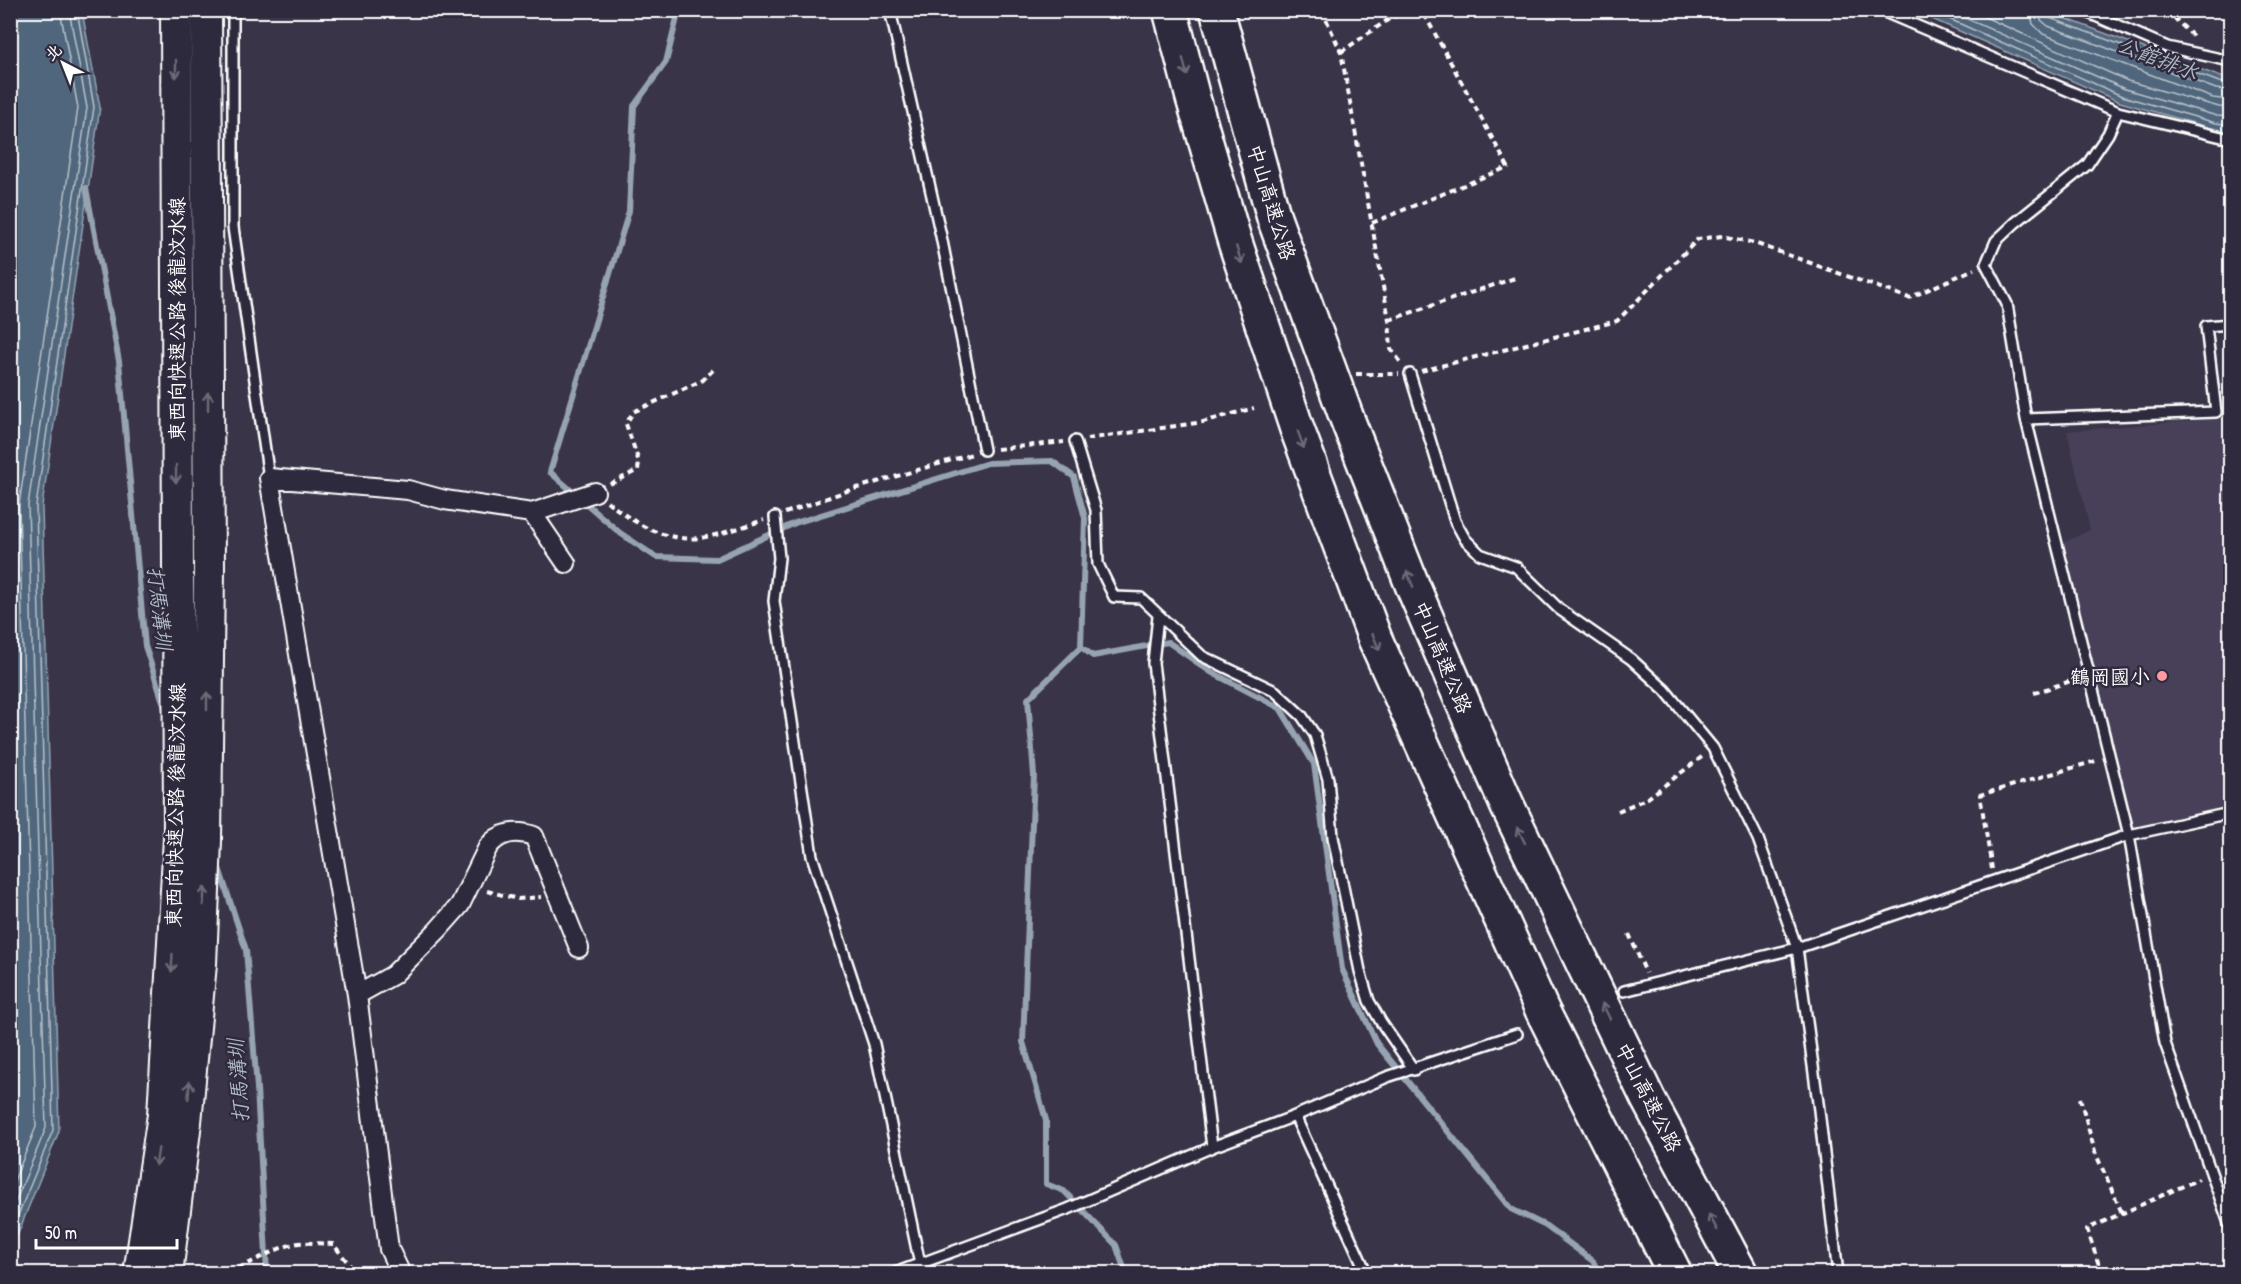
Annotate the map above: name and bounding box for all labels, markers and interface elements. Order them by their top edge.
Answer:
water label: 公館排水 [2114,29,2203,87]
north arrow [33,33,93,93]
text: 北 [40,38,66,65]
one-way arrow [1179,57,1191,76]
one-way arrow [170,58,182,78]
street label: 中山高速公路 [1242,141,1303,264]
street label: 東西向快速公路 後龍汶水線 [163,197,190,441]
one-way arrow [1234,245,1245,264]
one-way arrow [202,392,214,412]
one-way arrow [1296,430,1307,448]
one-way arrow [170,463,182,483]
water label: 打馬溝圳 [140,565,180,653]
one-way arrow [1404,570,1415,589]
street label: 中山高速公路 [1407,596,1479,718]
one-way arrow [1371,632,1382,650]
place label: 鶴岡國小 [2070,663,2150,690]
marker: 鶴岡國小 [2155,669,2169,683]
street label: 東西向快速公路 後龍汶水線 [159,682,191,928]
one-way arrow [201,692,213,712]
one-way arrow [1515,827,1527,845]
one-way arrow [198,886,209,906]
one-way arrow [166,952,177,972]
one-way arrow [1599,1002,1611,1020]
water label: 打馬溝圳 [220,1036,255,1124]
street label: 中山高速公路 [1610,1037,1689,1157]
one-way arrow [184,1081,195,1101]
one-way arrow [151,1147,162,1166]
scale bar [36,1212,177,1250]
one-way arrow [1707,1213,1719,1231]
text: 50 m [45,1220,77,1245]

